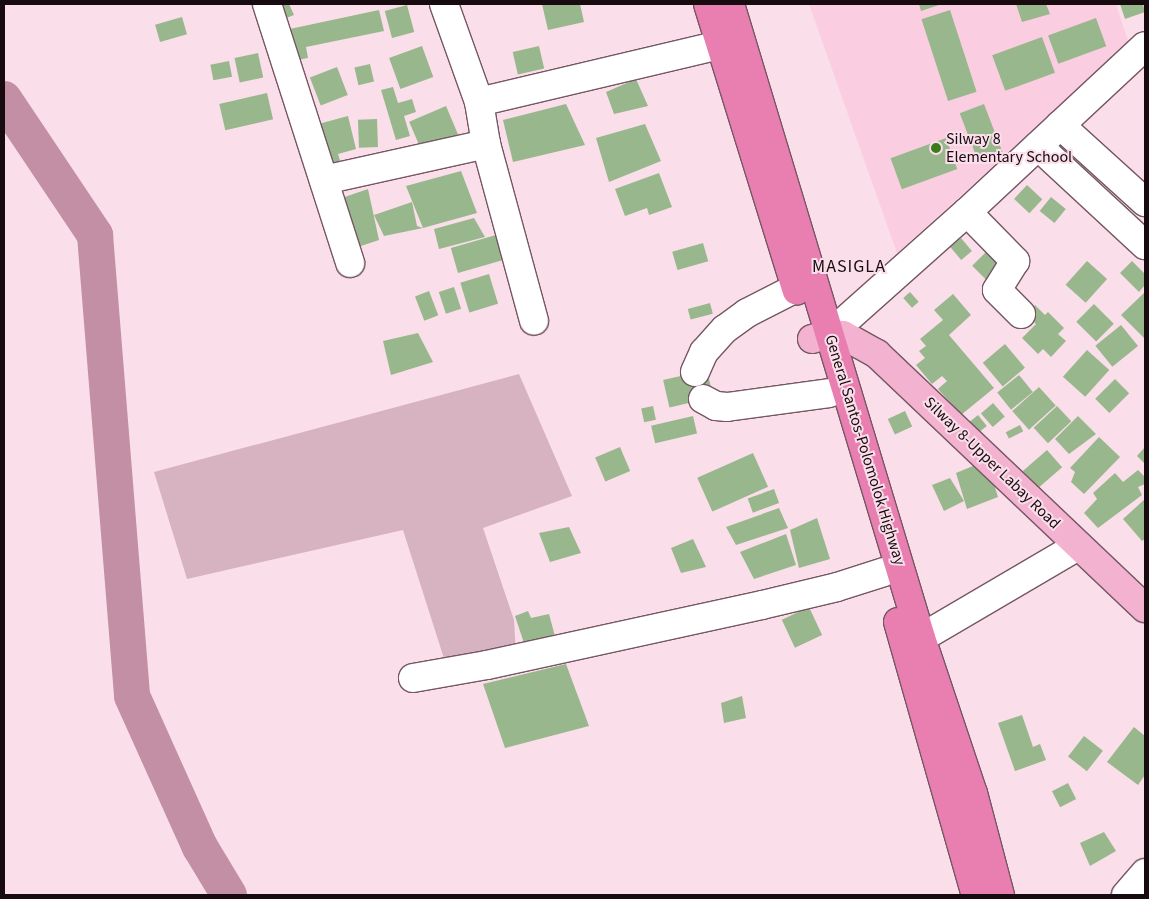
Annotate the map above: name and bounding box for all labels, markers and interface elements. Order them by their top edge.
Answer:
place label: Silway 8 Elementary School [946,129,1072,167]
marker: Silway 8 Elementary School [930,142,942,154]
district label: MASIGLA [811,256,887,278]
street label: General Santos-Polomolok Highway [821,332,909,568]
street label: Silway 8-Upper Labay Road [920,393,1064,533]

